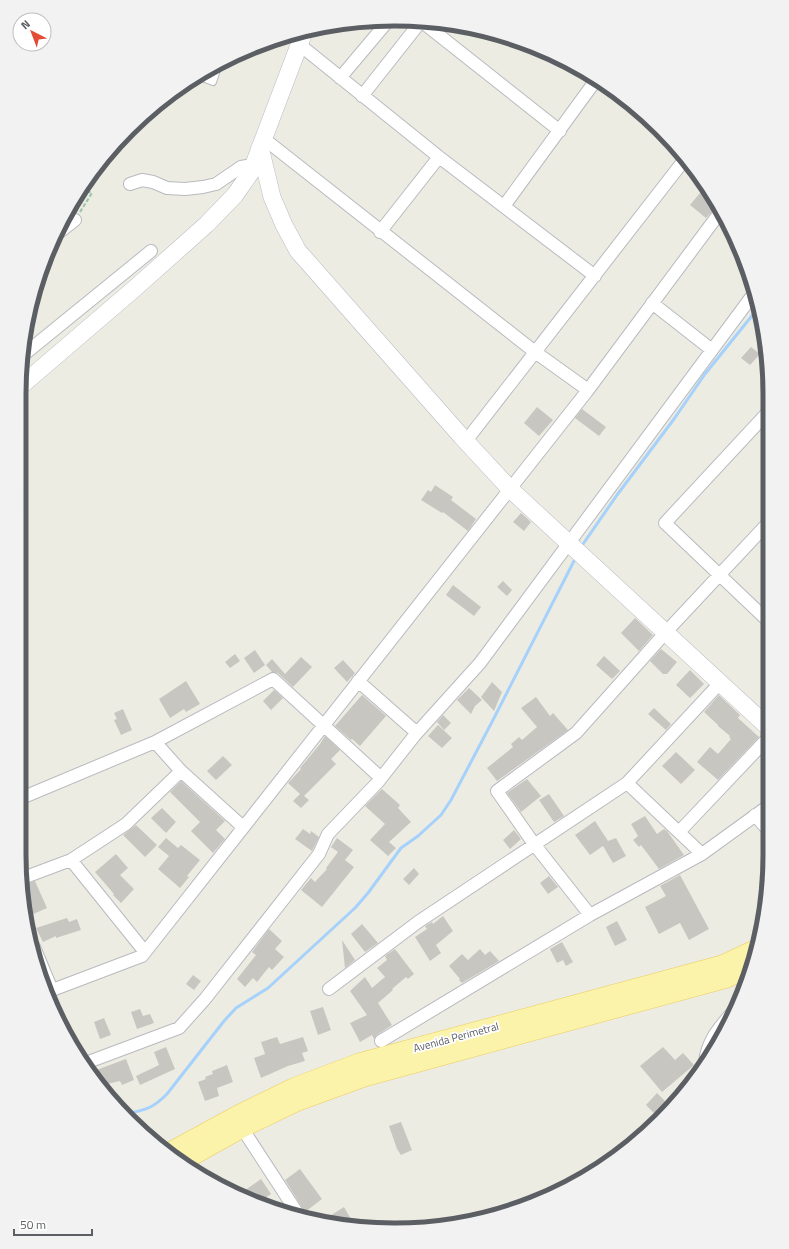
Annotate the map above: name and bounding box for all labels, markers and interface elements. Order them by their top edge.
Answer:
north arrow [12,12,52,52]
text: N [17,16,33,33]
street label: Avenida Perimetral [411,1018,501,1056]
scale bar [14,1211,92,1237]
text: 50 m [20,1215,46,1234]

